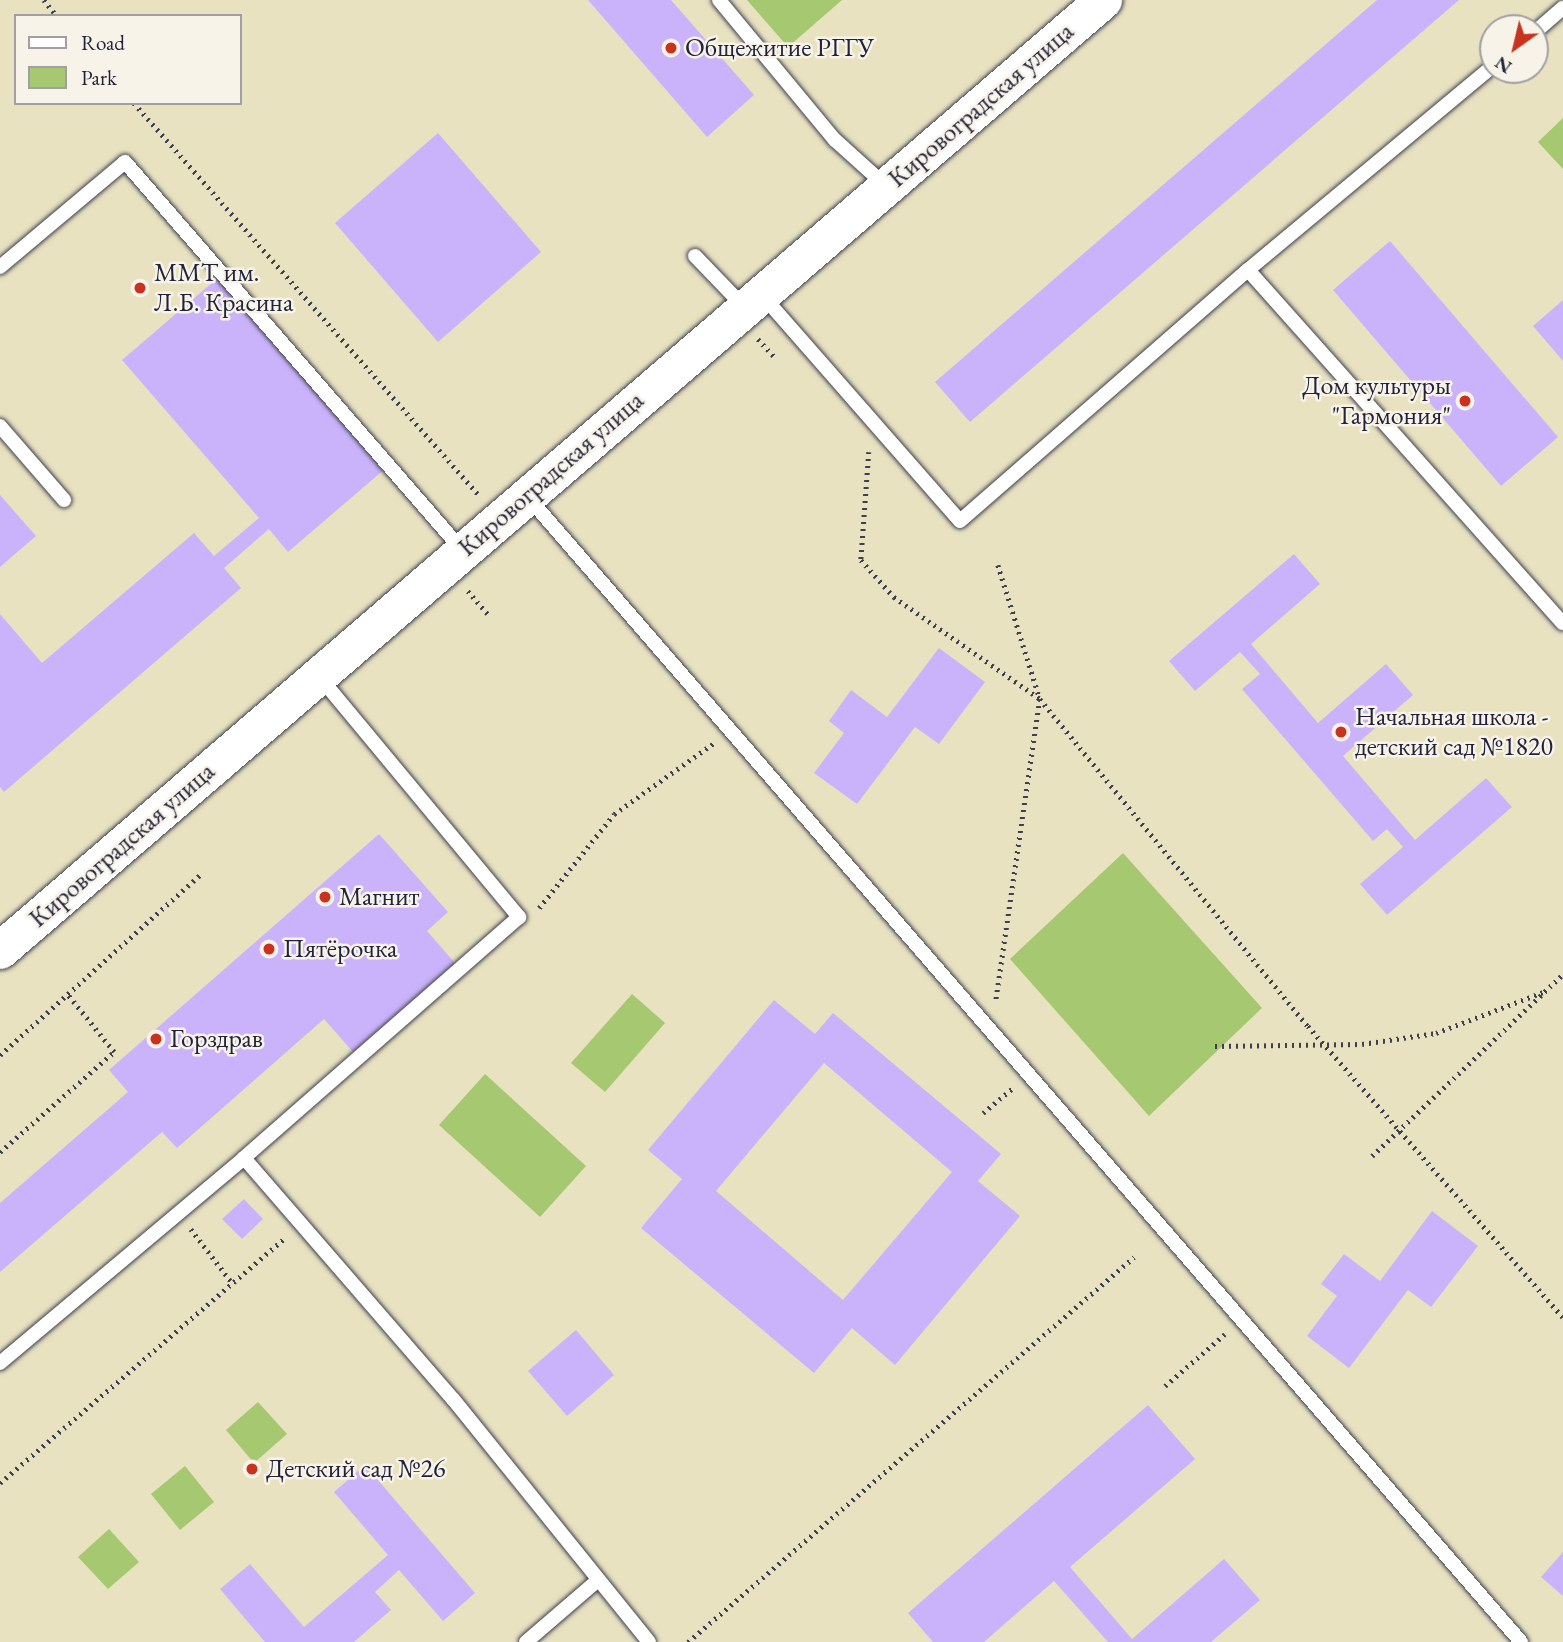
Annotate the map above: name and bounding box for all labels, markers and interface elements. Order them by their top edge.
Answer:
legend [14,14,242,105]
north arrow [1479,14,1549,84]
street label: Кировоградская улица [882,16,1080,194]
text: Road [81,29,125,56]
place label: Общежитие РГГУ [685,32,874,64]
marker: Общежитие РГГУ [663,40,679,56]
text: N [1490,51,1516,80]
text: Park [81,64,117,91]
place label: ММТ им. Л.Б. Красина [154,257,293,318]
marker: ММТ им. Л.Б. Красина [132,280,148,296]
place label: Дом культуры "Гармония" [1302,370,1451,432]
street label: Кировоградская улица [452,385,650,563]
marker: Дом культуры "Гармония" [1457,393,1473,409]
place label: Начальная школа - детский сад №1820 [1355,701,1553,762]
marker: Начальная школа - детский сад №1820 [1333,724,1349,740]
street label: Кировоградская улица [23,756,221,934]
place label: Магнит [339,881,419,913]
marker: Магнит [317,889,333,905]
place label: Пятёрочка [283,933,397,965]
marker: Пятёрочка [261,941,277,957]
place label: Горздрав [170,1023,263,1055]
marker: Горздрав [148,1031,164,1047]
place label: Детский сад №26 [266,1453,446,1485]
marker: Детский сад №26 [244,1461,260,1477]

